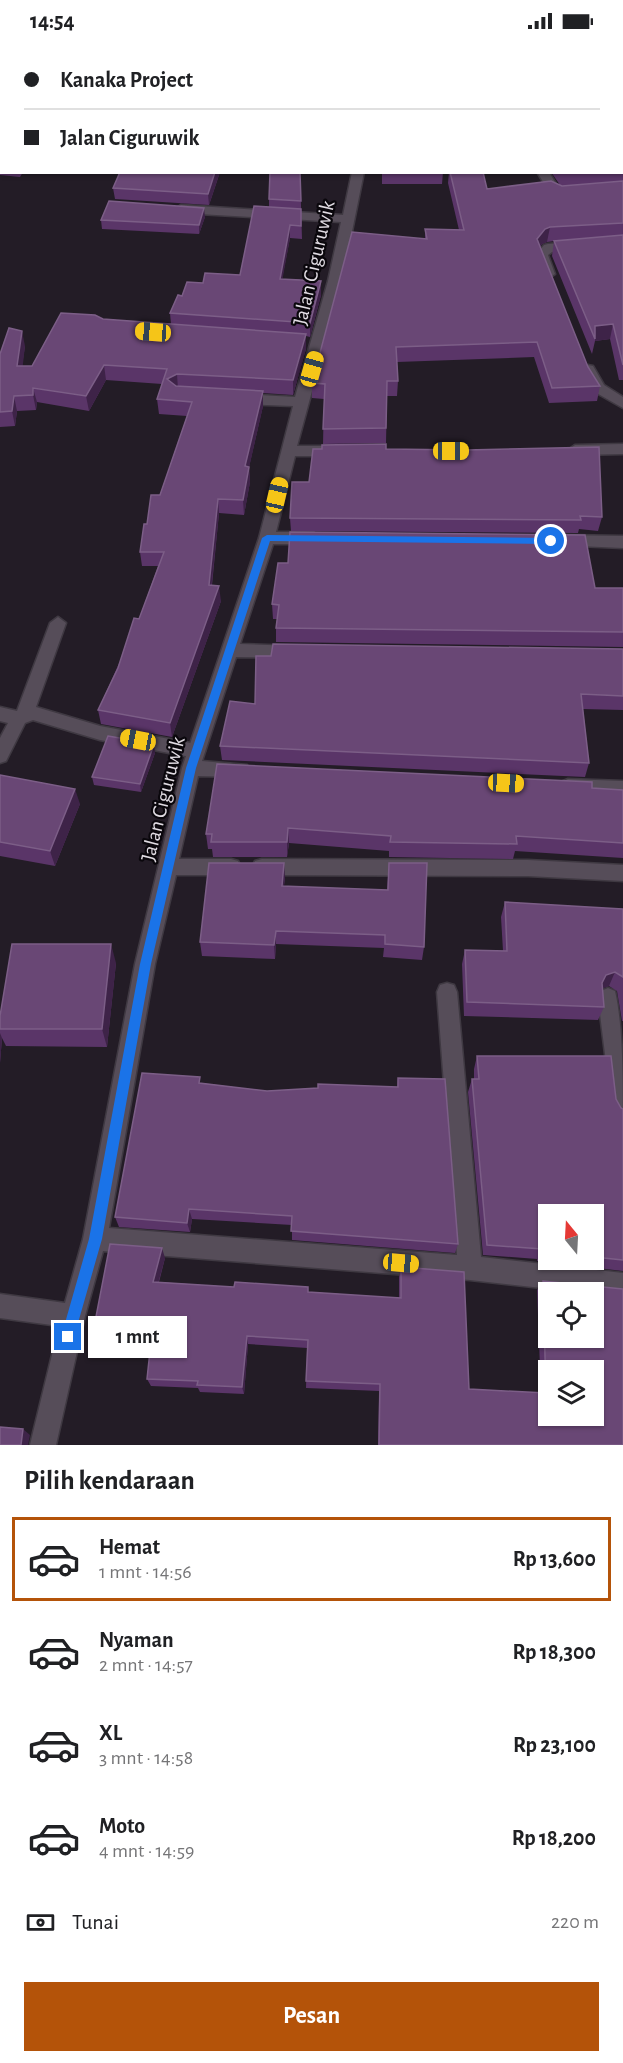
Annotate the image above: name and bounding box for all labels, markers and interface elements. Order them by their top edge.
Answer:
text: 14:54 [30,10,75,32]
text: Kanaka Project [60,69,193,91]
text: Jalan Ciguruwik [60,127,199,149]
street label: Jalan Ciguruwik [289,198,339,328]
car [134,322,172,342]
car [298,349,326,389]
car [433,442,469,460]
car [264,475,290,515]
route start [537,527,564,554]
car [119,728,157,752]
street label: Jalan Ciguruwik [137,734,189,863]
car [488,773,524,793]
north arrow [538,1204,604,1270]
map controls [538,1204,604,1426]
car [382,1252,420,1274]
button: locate [538,1282,604,1348]
callout: 1 mnt [89,1316,188,1358]
route end [54,1323,81,1350]
text: 1 mnt [116,1327,159,1347]
button: layers [538,1360,604,1426]
text: Pilih kendaraan [24,1467,195,1494]
icon: car [27,1532,81,1586]
text: Hemat [99,1536,160,1558]
text: Rp 13,600 [513,1548,596,1570]
text: 1 mnt · 14:56 [99,1562,192,1582]
icon: car [27,1625,81,1679]
text: Nyaman [99,1629,174,1651]
text: Rp 18,300 [513,1641,596,1663]
text: 2 mnt · 14:57 [99,1655,193,1675]
icon: car [27,1718,81,1772]
text: XL [99,1722,122,1744]
text: Rp 23,100 [513,1734,596,1756]
text: 3 mnt · 14:58 [99,1748,193,1768]
icon: car [27,1811,81,1865]
text: Moto [99,1815,145,1837]
text: Rp 18,200 [512,1827,596,1849]
text: 4 mnt · 14:59 [99,1841,194,1861]
icon: cash [24,1906,57,1939]
text: Tunai [72,1911,119,1933]
text: 220 m [551,1912,599,1932]
button: Pesan [24,1982,599,2051]

